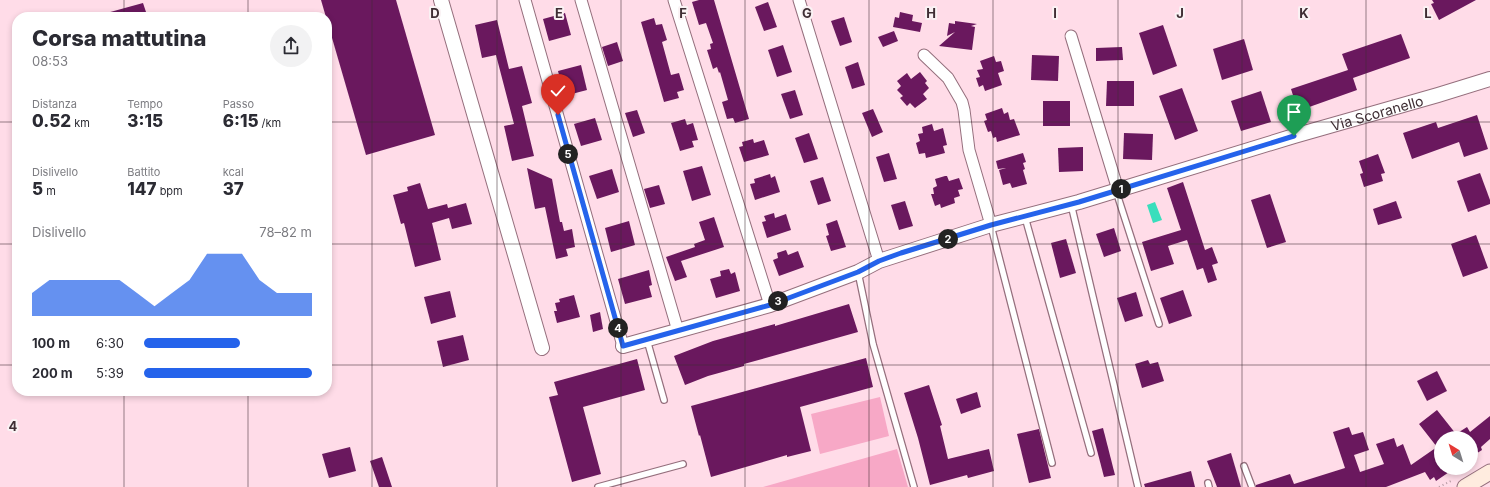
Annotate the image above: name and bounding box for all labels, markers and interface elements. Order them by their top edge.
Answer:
text: D [430,5,440,21]
text: E [555,5,563,21]
text: F [679,5,687,21]
text: G [802,5,812,21]
text: H [926,5,936,21]
text: I [1053,5,1057,21]
text: J [1176,5,1184,21]
text: K [1299,5,1309,21]
text: L [1424,5,1432,21]
text: Corsa mattutina [32,25,206,51]
button: share [270,25,312,67]
text: 08:53 [32,53,68,69]
pin [541,74,575,115]
icon: check [547,80,569,102]
street label: Via Scoranello [1329,91,1425,134]
pin [1277,95,1311,136]
text: Distanza [32,97,77,111]
text: Tempo [127,97,163,111]
text: Passo [223,97,254,111]
icon: arrive [1283,101,1305,123]
text: 0.52 [32,111,71,131]
text: 3:15 [127,111,163,131]
text: 6:15 [223,111,258,131]
text: km [71,116,90,130]
text: /km [258,116,281,130]
pin: 5 [558,144,578,164]
text: 5 [564,147,572,161]
text: Dislivello [32,165,78,179]
text: Battito [127,165,160,179]
text: kcal [223,165,244,179]
text: 5 [32,179,43,199]
text: 147 [127,179,157,199]
text: 37 [223,179,244,199]
pin: 1 [1111,179,1131,199]
text: 1 [1119,182,1123,196]
text: m [43,184,56,198]
text: bpm [157,184,183,198]
text: Dislivello [32,224,86,240]
text: 78–82 m [259,224,312,240]
pin: 2 [938,229,958,249]
text: 2 [945,232,951,246]
pin: 3 [768,291,788,311]
text: 3 [774,294,782,308]
pin: 4 [608,318,628,338]
text: 4 [614,321,622,335]
text: 100 m [32,335,70,351]
text: 6:30 [96,335,124,351]
text: 200 m [32,365,73,381]
text: 5:39 [96,365,124,381]
text: 4 [9,418,18,434]
north arrow [1434,431,1478,475]
map controls [1434,431,1478,475]

